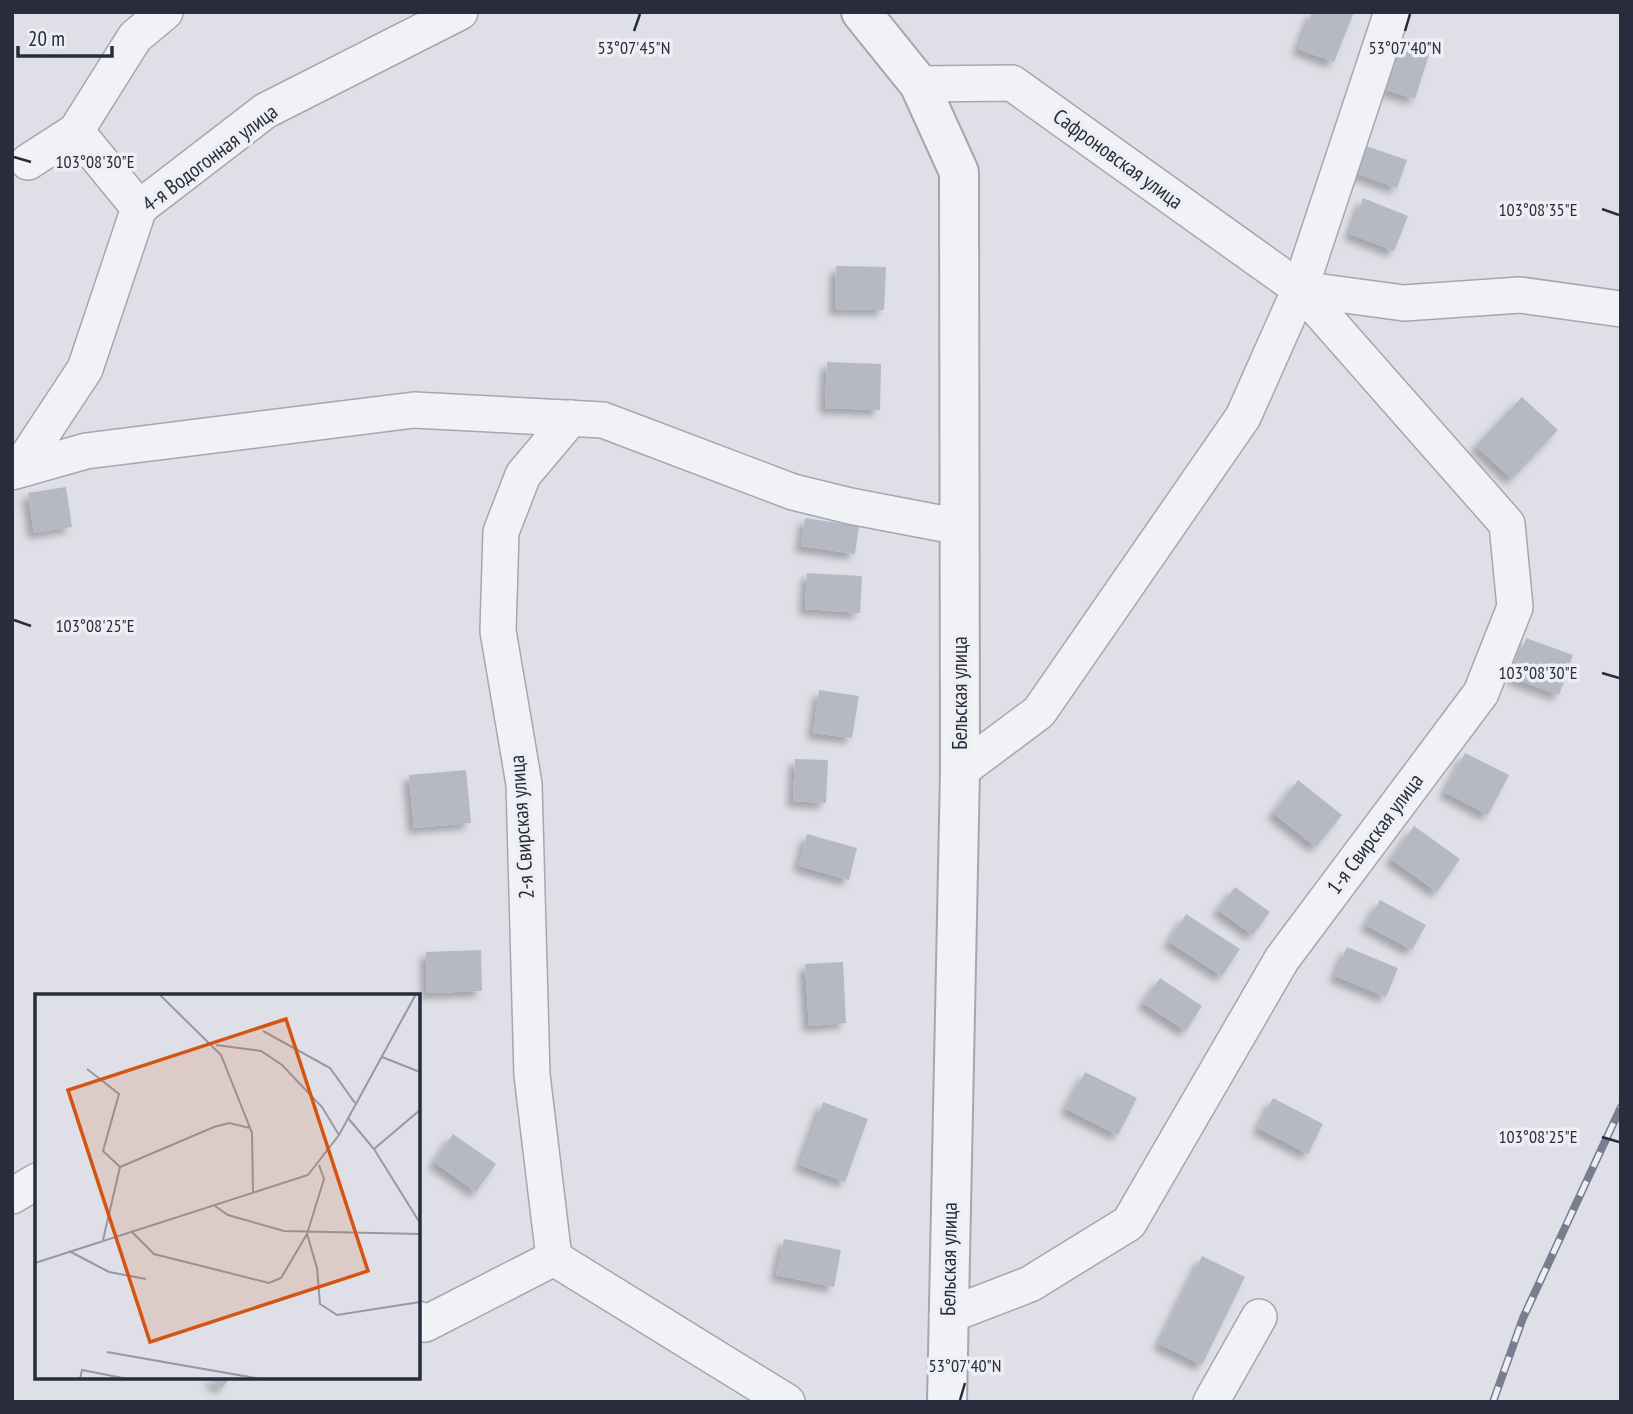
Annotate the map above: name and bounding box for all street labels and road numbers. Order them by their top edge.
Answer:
street label: 4-я Водогонная улица [137,98,283,217]
street label: Сафроновская улица [1048,102,1189,215]
street label: Бельская улица [946,636,973,750]
street label: 2-я Свирская улица [503,754,540,900]
street label: 1-я Свирская улица [1320,768,1429,899]
street label: Бельская улица [934,1202,963,1316]

